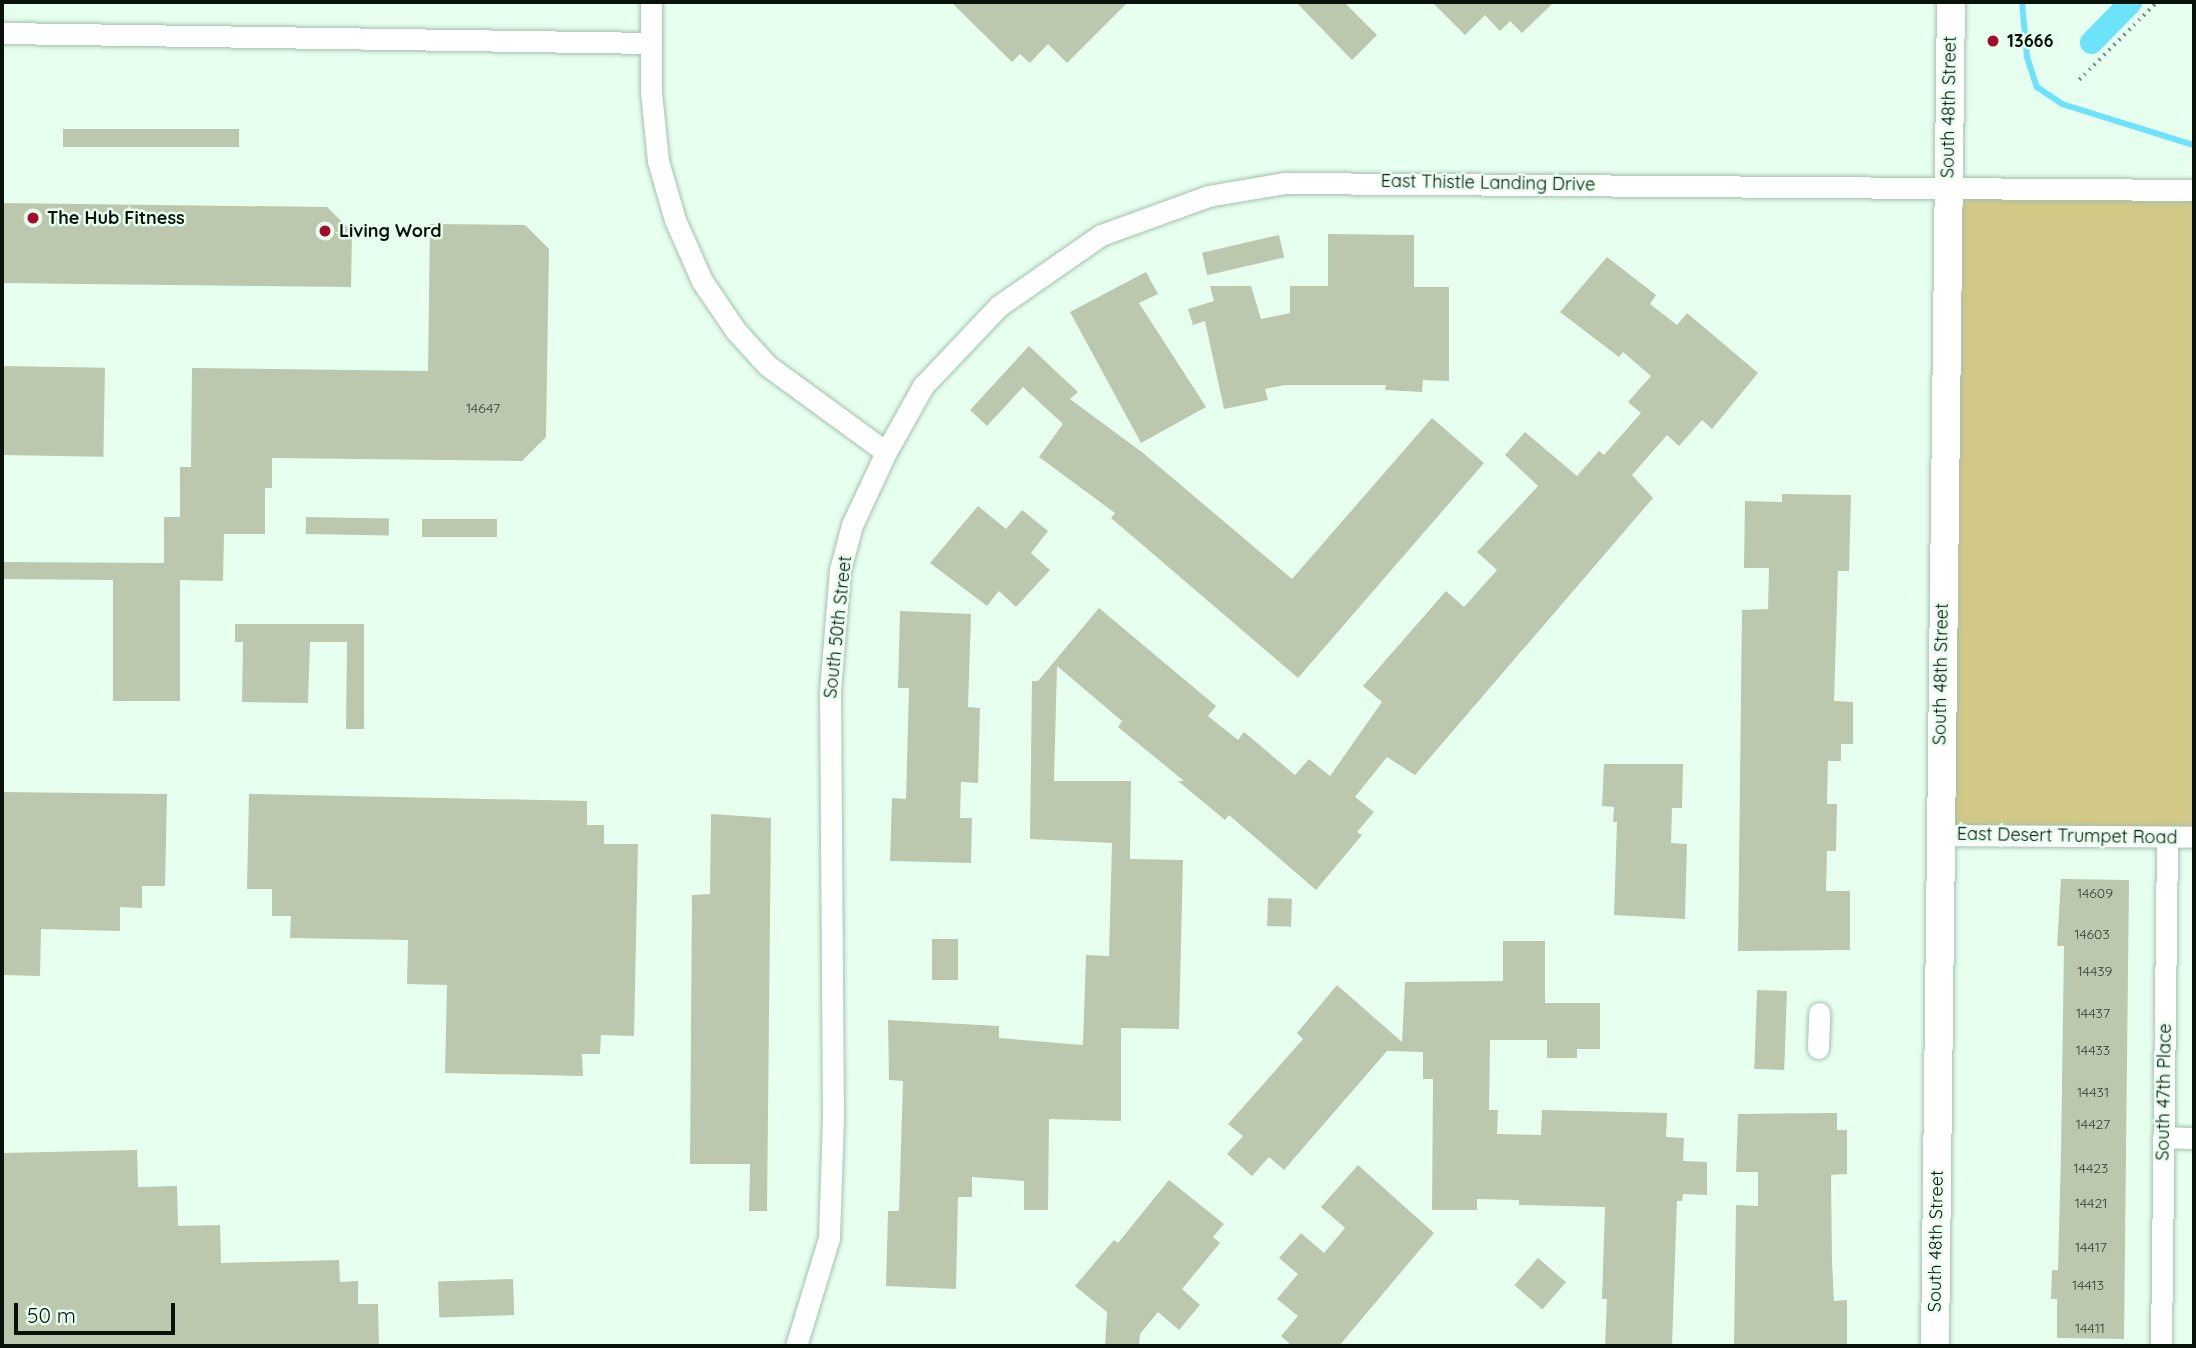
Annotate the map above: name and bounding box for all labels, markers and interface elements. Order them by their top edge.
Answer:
place label: 13666 [2007,30,2054,52]
marker: 13666 [1985,33,2001,49]
street label: South 48th Street [1937,36,1961,178]
street label: East Thistle Landing Drive [1381,170,1595,196]
place label: The Hub Fitness [47,207,185,229]
marker: The Hub Fitness [25,210,41,226]
place label: Living Word [339,220,442,242]
marker: Living Word [317,223,333,239]
house number: 14647 [466,400,500,416]
street label: South 50th Street [820,555,856,699]
street label: South 48th Street [1929,603,1953,745]
street label: East Desert Trumpet Road [1957,823,2177,849]
house number: 14609 [2077,885,2113,901]
house number: 14603 [2074,926,2110,942]
house number: 14439 [2078,963,2112,979]
house number: 14437 [2076,1005,2110,1021]
street label: South 47th Place [2152,1023,2176,1161]
house number: 14433 [2076,1042,2110,1058]
house number: 14431 [2077,1084,2109,1100]
house number: 14427 [2076,1116,2110,1132]
house number: 14423 [2074,1160,2108,1176]
street label: South 48th Street [1924,1170,1948,1312]
house number: 14421 [2075,1195,2107,1211]
house number: 14417 [2075,1239,2107,1255]
house number: 14413 [2072,1277,2104,1293]
scale bar [18,1288,178,1332]
text: 50 m [27,1302,76,1328]
house number: 14411 [2075,1320,2105,1336]

